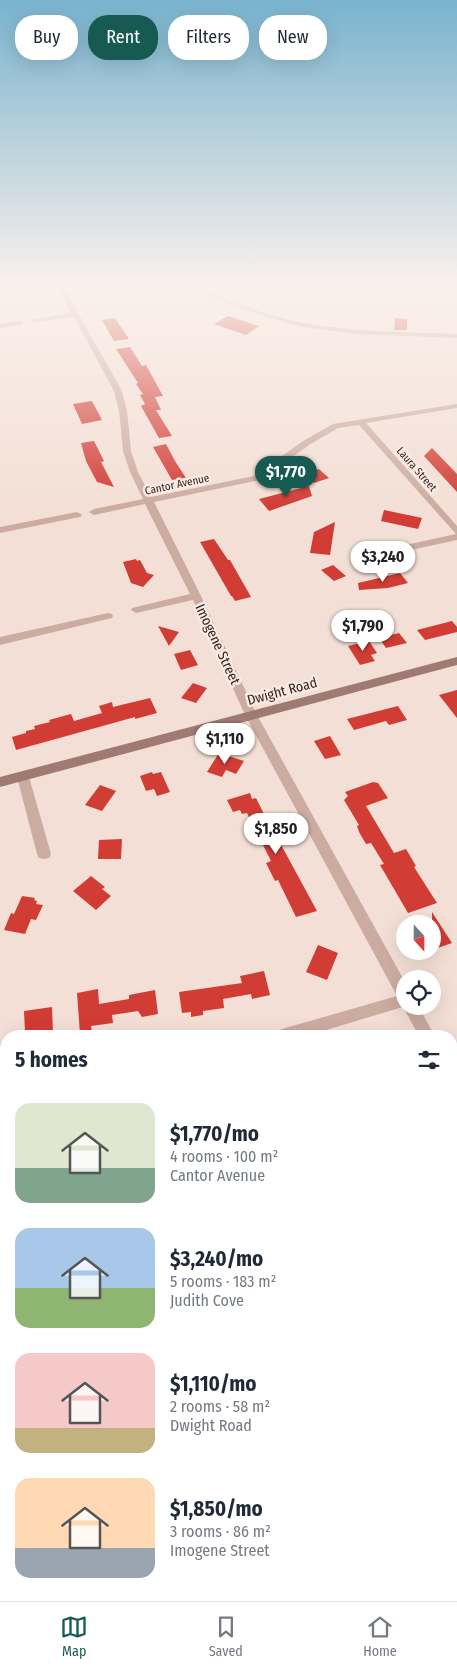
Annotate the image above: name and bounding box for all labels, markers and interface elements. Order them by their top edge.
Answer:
chip: Buy [15,15,78,60]
chip: Rent [88,15,158,60]
chip: Filters [168,15,249,60]
chip: New [259,15,327,60]
street label: Laura Street [394,445,440,494]
pin: $1,770 [245,456,327,498]
text: $1,770 [266,462,306,481]
street label: Cantor Avenue [144,471,210,498]
pin: $3,240 [342,540,424,583]
text: $3,240 [361,547,405,566]
street label: Imogene Street [191,601,244,688]
pin: $1,790 [322,610,404,652]
text: $1,790 [342,616,384,635]
street label: Dwight Road [245,674,319,709]
pin: $1,110 [184,722,266,765]
text: $1,110 [206,729,244,748]
pin: $1,850 [235,812,317,855]
text: $1,850 [255,819,297,838]
north arrow [396,915,441,960]
map controls [396,915,441,1015]
button: locate [396,970,441,1015]
icon: filters [415,1046,443,1074]
text: 5 homes [15,1047,88,1073]
text: $1,770/mo [170,1121,259,1147]
icon: home [55,1123,115,1183]
text: 4 rooms · 100 m² [170,1147,278,1166]
text: Cantor Avenue [170,1166,265,1185]
text: $3,240/mo [170,1246,263,1272]
icon: home [55,1248,115,1308]
text: 5 rooms · 183 m² [170,1272,276,1291]
text: Judith Cove [170,1291,244,1310]
text: $1,110/mo [170,1371,257,1397]
icon: home [55,1373,115,1433]
text: 2 rooms · 58 m² [170,1397,270,1416]
text: Dwight Road [170,1416,252,1435]
text: $1,850/mo [170,1496,263,1522]
icon: home [55,1498,115,1558]
text: 3 rooms · 86 m² [170,1522,271,1541]
text: Imogene Street [170,1541,270,1560]
tab: Map [60,1613,88,1660]
tab: Saved [209,1613,243,1660]
tab: Home [363,1613,397,1660]

